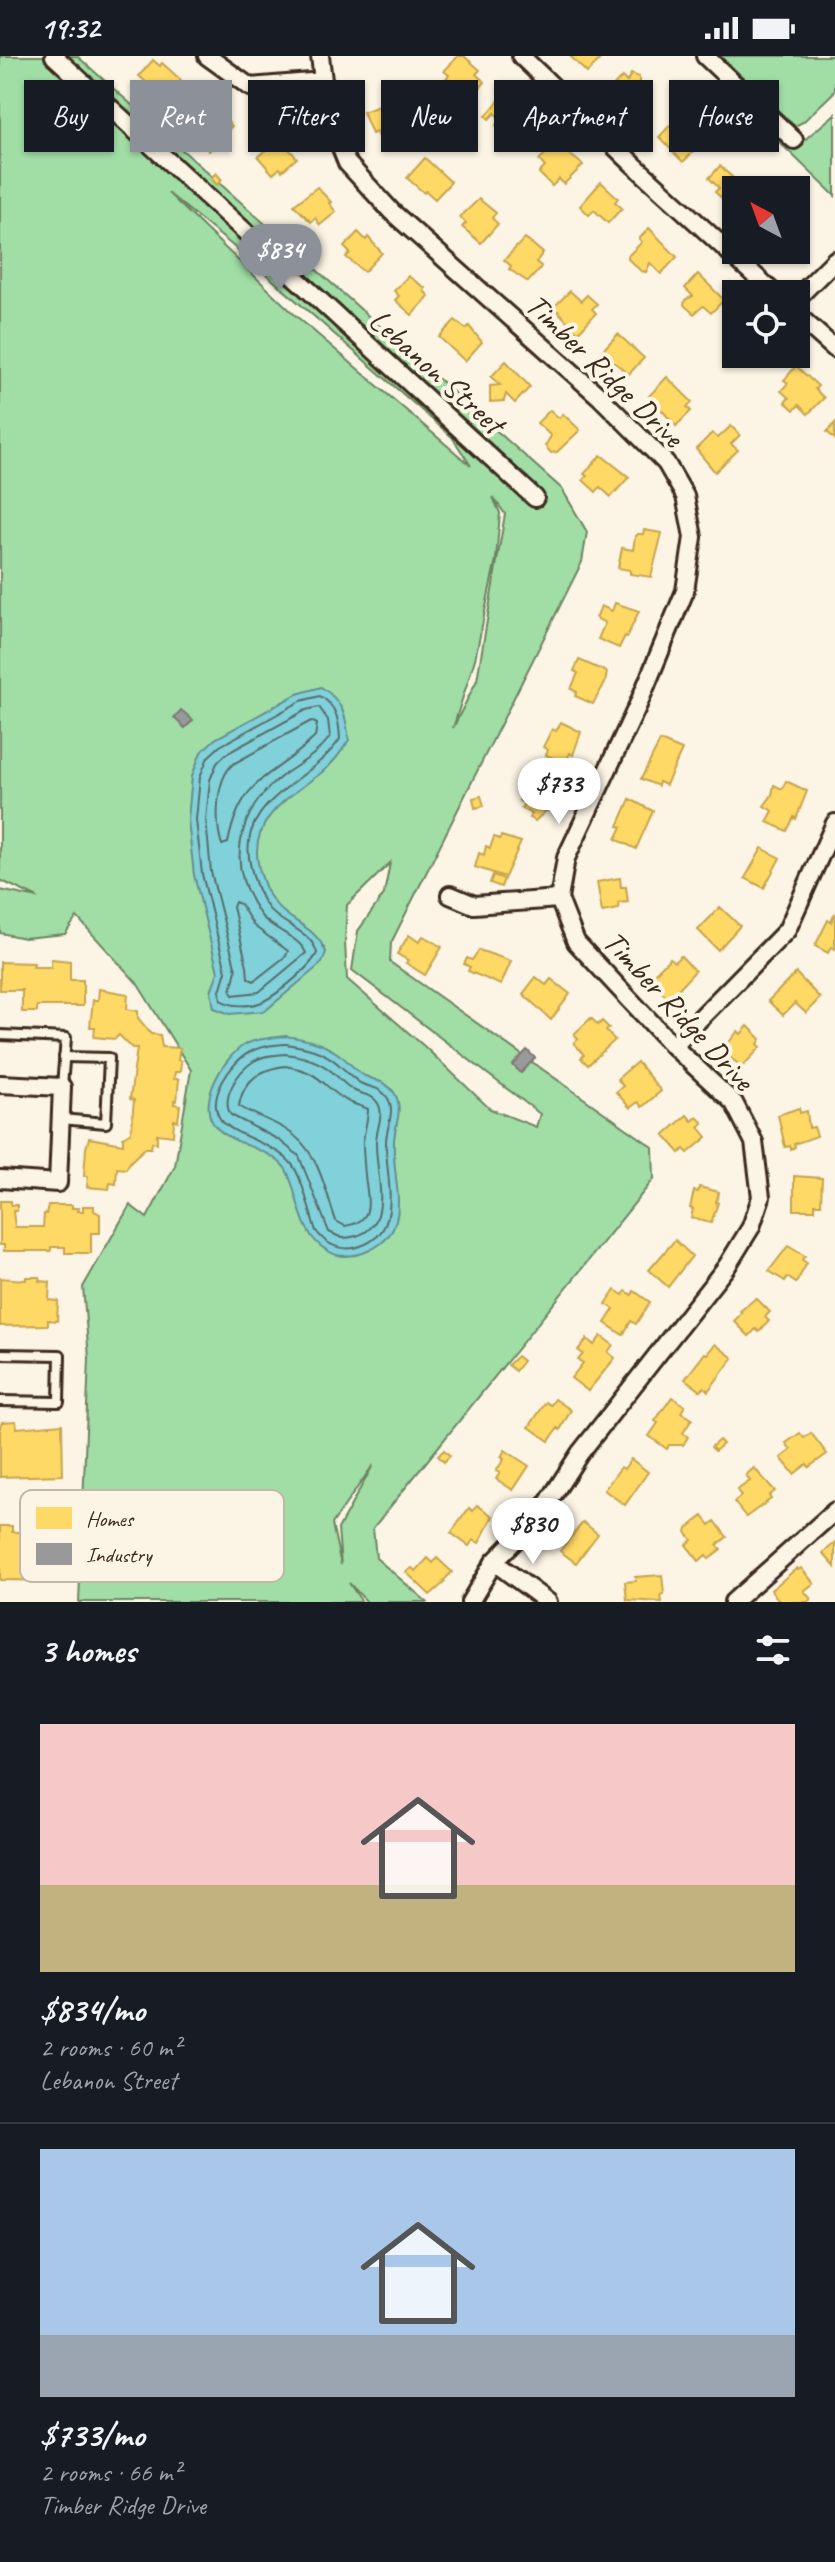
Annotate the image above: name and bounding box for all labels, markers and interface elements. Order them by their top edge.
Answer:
text: 19:32 [40,9,100,47]
chip: Buy [24,80,114,152]
chip: Rent [130,80,232,152]
chip: Filters [248,80,365,152]
chip: New [381,80,478,152]
chip: Apartment [494,80,653,152]
chip: House [669,80,779,152]
north arrow [722,176,810,264]
map controls [722,176,810,368]
pin: $834 [233,224,327,292]
text: $834 [257,233,303,266]
button: locate [722,280,810,368]
street label: Timber Ridge Drive [517,285,694,458]
street label: Lebanon Street [360,300,516,446]
pin: $733 [512,758,606,826]
text: $733 [536,767,582,800]
street label: Timber Ridge Drive [594,922,765,1101]
legend [20,1490,284,1582]
pin: $830 [486,1498,580,1566]
text: Homes [86,1505,135,1533]
text: $830 [510,1507,556,1540]
text: Industry [86,1541,154,1569]
icon: filters [751,1628,795,1672]
text: 3 homes [40,1629,136,1672]
icon: home [346,1776,490,1920]
text: $834/mo [40,1988,145,2031]
text: 2 rooms · 60 m² [40,2031,181,2064]
text: Lebanon Street [40,2064,177,2097]
icon: home [346,2201,490,2345]
text: $733/mo [40,2413,145,2456]
text: 2 rooms · 66 m² [40,2456,181,2489]
text: Timber Ridge Drive [40,2489,206,2522]

